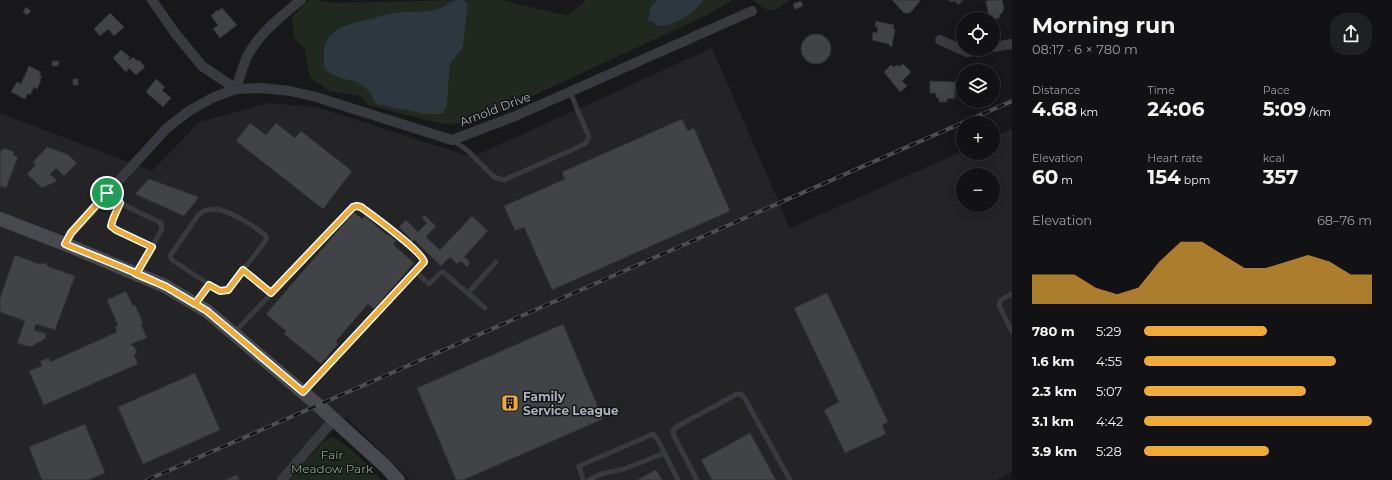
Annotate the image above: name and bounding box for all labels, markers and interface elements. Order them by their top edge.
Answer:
map controls [956,12,1000,212]
button: locate [956,12,1000,56]
text: Morning run [1032,12,1175,39]
button: share [1330,13,1372,55]
text: 08:17 · 6 × 780 m [1032,41,1138,57]
button: layers [956,64,1000,108]
text: Distance [1032,83,1080,97]
text: Time [1147,83,1175,97]
text: Pace [1263,83,1290,97]
street label: Arnold Drive [457,89,533,129]
text: 4.68 [1032,97,1077,121]
text: 24:06 [1147,97,1204,121]
text: 5:09 [1263,97,1306,121]
text: km [1077,105,1098,119]
text: /km [1306,105,1331,119]
button: + [956,116,1000,160]
text: Elevation [1032,151,1083,165]
text: Heart rate [1147,151,1203,165]
text: kcal [1263,151,1285,165]
text: 60 [1032,165,1058,189]
text: 154 [1147,165,1181,189]
text: 357 [1263,165,1298,189]
button: − [956,168,1000,212]
text: m [1058,173,1073,187]
text: bpm [1181,173,1210,187]
pin [90,176,124,210]
icon: arrive [96,182,118,204]
text: Elevation [1032,212,1092,228]
text: 68–76 m [1317,212,1372,228]
text: 780 m [1032,323,1075,339]
text: 5:29 [1096,323,1121,339]
text: 1.6 km [1032,353,1074,369]
text: 4:55 [1096,353,1122,369]
text: 2.3 km [1032,383,1077,399]
text: 5:07 [1096,383,1122,399]
place label: Family Service League [523,389,619,418]
building icon: Family Service League [500,393,520,413]
text: 3.1 km [1032,413,1074,429]
text: 4:42 [1096,413,1123,429]
text: 3.9 km [1032,443,1077,459]
text: 5:28 [1096,443,1122,459]
park label: Fair Meadow Park [291,447,374,476]

